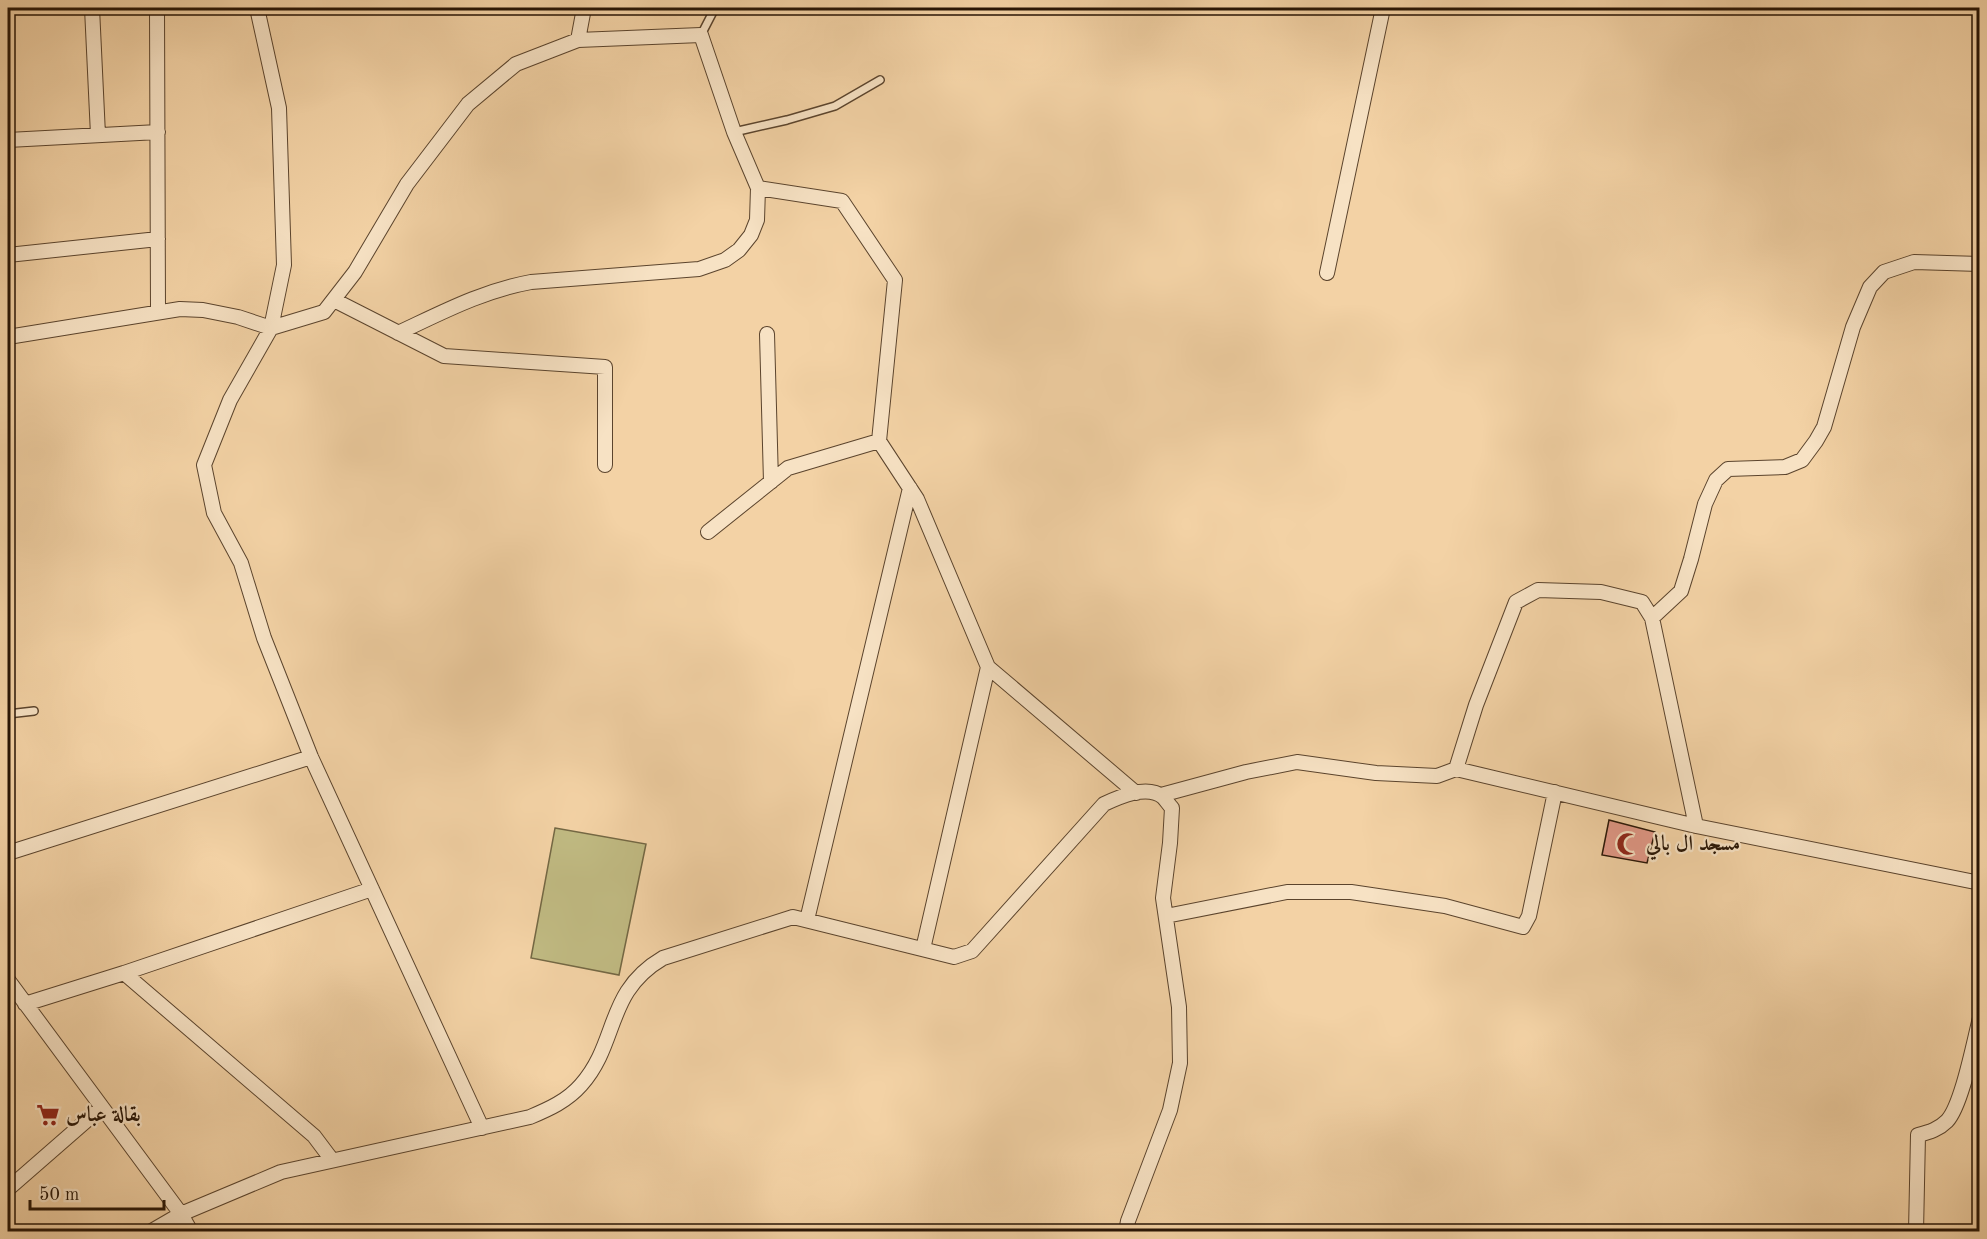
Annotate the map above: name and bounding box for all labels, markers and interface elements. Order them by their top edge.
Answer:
mosque icon: مسجد ال بالي [1615,831,1641,857]
place label: مسجد ال بالي [1645,833,1740,861]
supermarket icon: بقالة عباس [35,1102,61,1128]
place label: بقالة عباس [66,1104,141,1127]
scale bar [30,1173,164,1211]
text: 50 m [39,1186,79,1204]

